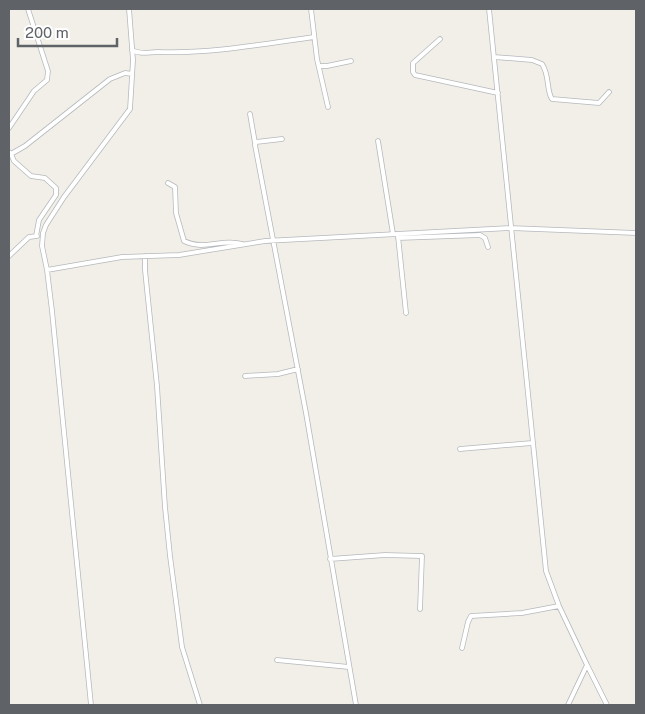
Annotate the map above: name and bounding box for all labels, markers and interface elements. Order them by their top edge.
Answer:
scale bar [18,15,116,47]
text: 200 m [25,24,69,41]

